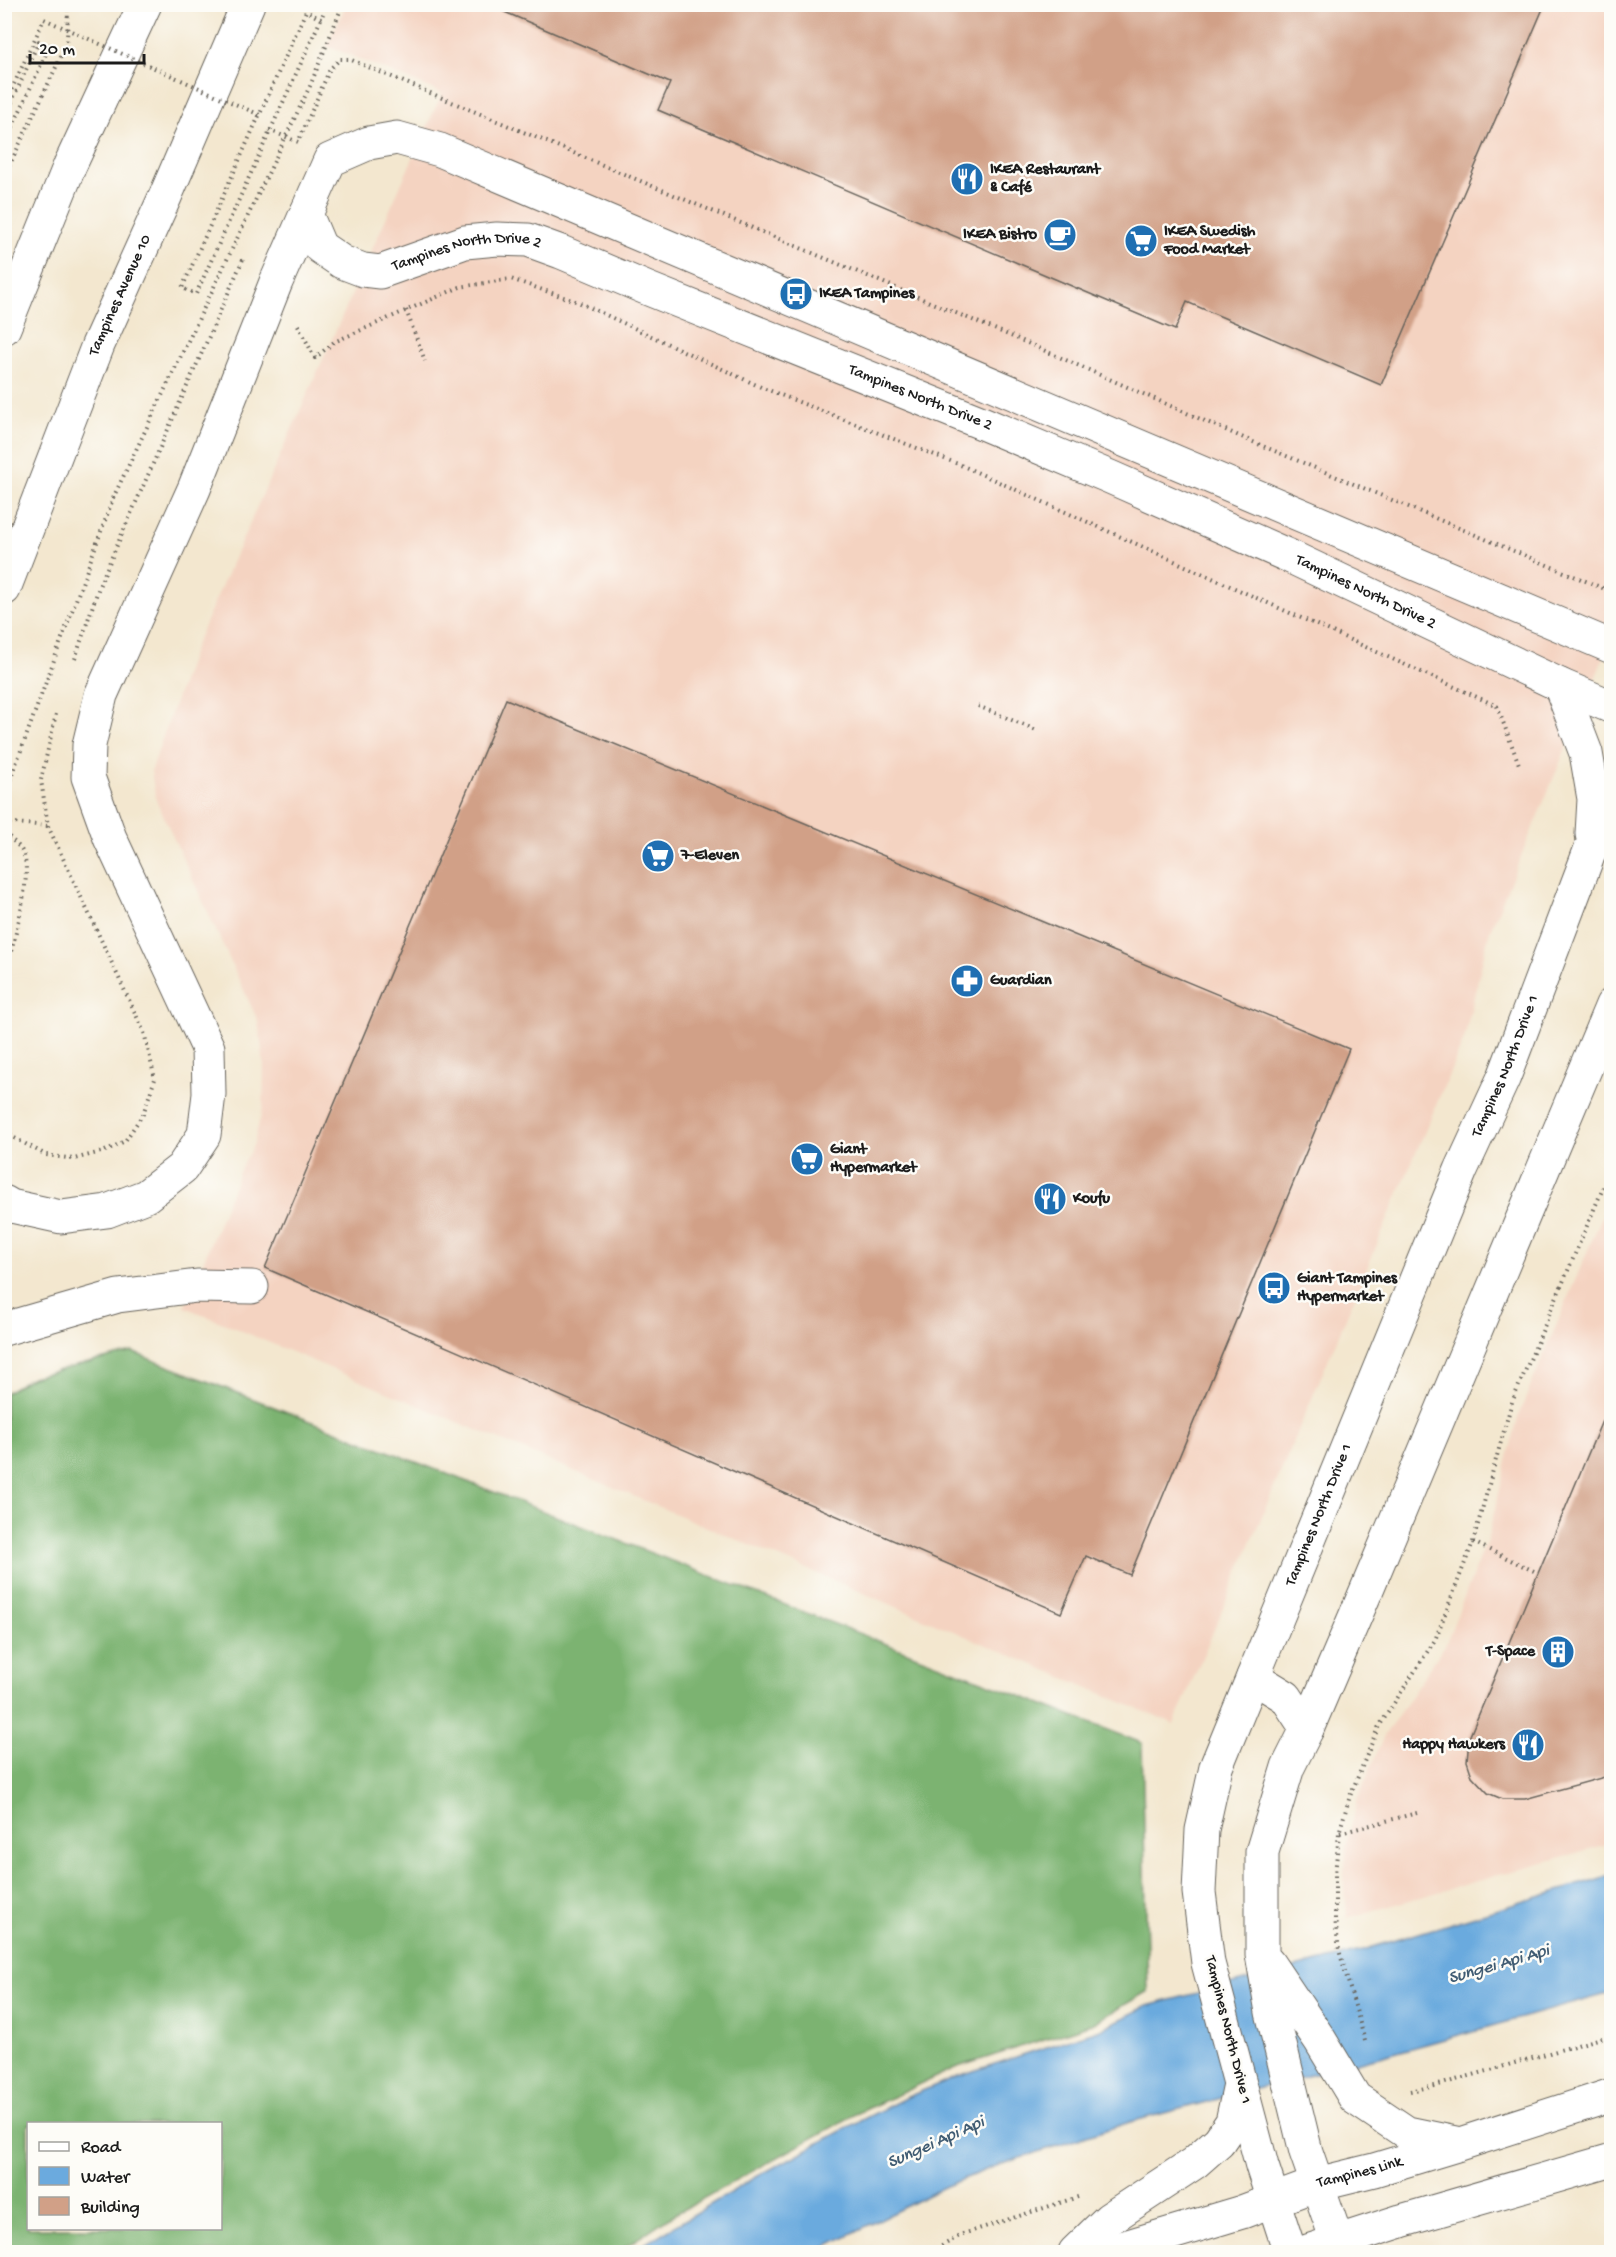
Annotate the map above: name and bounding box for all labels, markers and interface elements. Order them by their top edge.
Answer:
scale bar [30,27,144,65]
text: 20 m [39,40,75,61]
restaurant icon: IKEA Restaurant & Café [949,161,985,197]
place label: IKEA Restaurant & Café [990,161,1101,198]
cafe icon: IKEA Bistro [1042,217,1078,253]
supermarket icon: IKEA Swedish Food Market [1123,223,1159,259]
place label: IKEA Swedish Food Market [1163,223,1256,260]
place label: IKEA Bistro [963,226,1038,245]
street label: Tampines North Drive 2 [389,229,544,277]
street label: Tampines Avenue 10 [85,232,156,360]
bus stop icon: IKEA Tampines [778,276,814,312]
place label: IKEA Tampines [819,285,915,304]
street label: Tampines North Drive 2 [845,360,995,436]
street label: Tampines North Drive 2 [1291,551,1439,634]
supermarket icon: 7-Eleven [640,838,676,874]
place label: 7-Eleven [680,847,739,866]
pharmacy icon: Guardian [949,963,985,999]
place label: Guardian [990,972,1052,991]
street label: Tampines North Drive 1 [1468,993,1544,1141]
supermarket icon: Giant Hypermarket [789,1141,825,1177]
place label: Giant Hypermarket [830,1141,918,1178]
restaurant icon: Koufu [1032,1181,1068,1217]
place label: Koufu [1072,1189,1111,1209]
bus stop icon: Giant Tampines Hypermarket [1256,1270,1292,1306]
place label: Giant Tampines Hypermarket [1297,1270,1398,1307]
street label: Tampines North Drive 1 [1281,1441,1357,1590]
building icon: T-Space [1540,1634,1576,1670]
place label: T-Space [1484,1643,1536,1662]
restaurant icon: Happy Hawkers [1510,1727,1546,1763]
place label: Happy Hawkers [1402,1736,1506,1755]
water label: Sungei Api Api [1446,1940,1554,1989]
street label: Tampines North Drive 1 [1199,1953,1255,2106]
water label: Sungei Api Api [884,2111,990,2174]
legend [27,2122,222,2230]
text: Road [81,2138,122,2159]
street label: Tampines Link [1314,2152,1406,2193]
text: Water [81,2168,131,2189]
text: Building [80,2198,140,2219]

